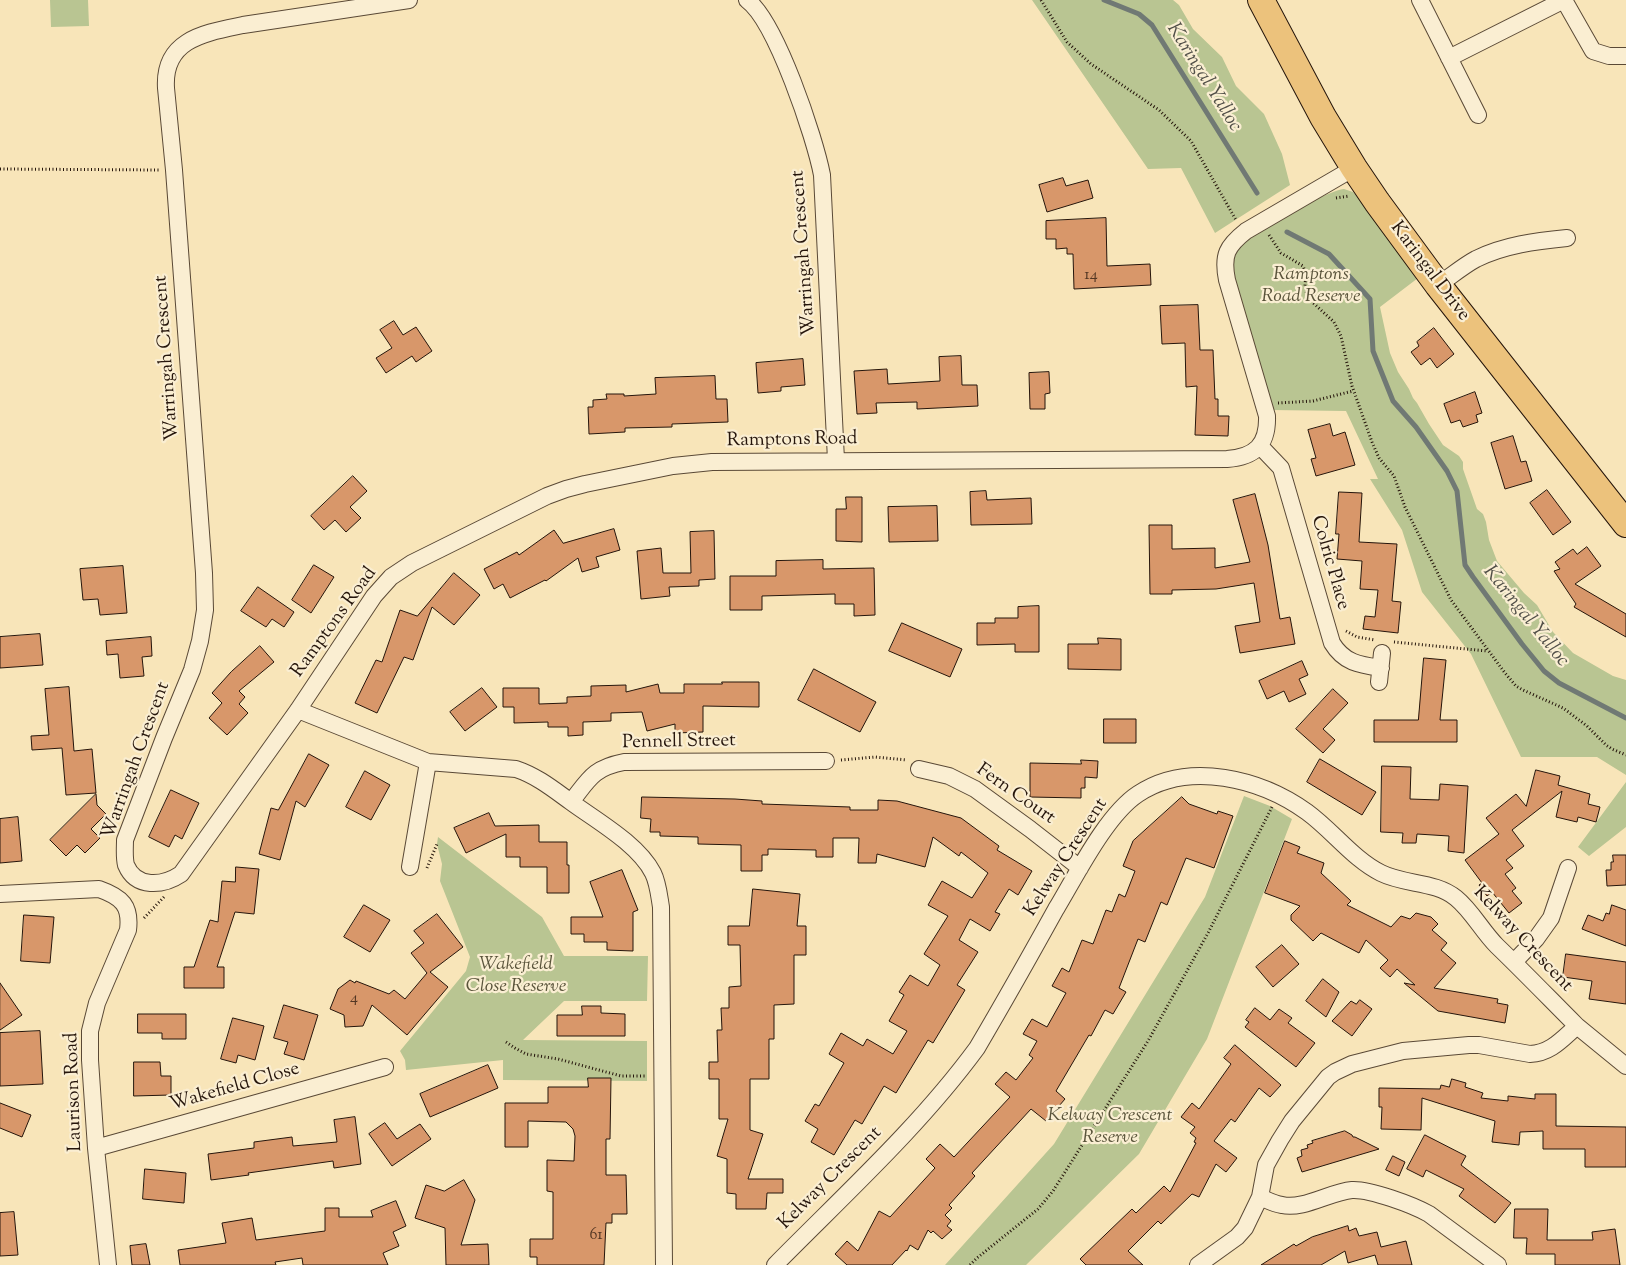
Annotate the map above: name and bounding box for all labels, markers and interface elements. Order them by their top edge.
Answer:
water label: Karingal Yalloc [1160,19,1246,137]
street label: Warringah Crescent [788,169,822,337]
street label: Karingal Drive [1384,218,1474,326]
park label: Ramptons Road Reserve [1261,265,1361,309]
house number: 14 [1084,266,1098,286]
street label: Warringah Crescent [151,274,185,442]
street label: Ramptons Road [726,428,858,454]
street label: Colric Place [1305,513,1353,613]
water label: Karingal Yalloc [1477,561,1573,673]
street label: Ramptons Road [287,563,383,683]
street label: Warringah Crescent [98,679,176,843]
street label: Pennell Street [622,731,736,755]
street label: Fern Court [971,759,1059,831]
street label: Kelway Crescent [1020,795,1114,921]
street label: Kelway Crescent [1467,882,1577,998]
park label: Wakefield Close Reserve [466,955,566,999]
house number: 4 [350,989,358,1009]
street label: Laurison Road [62,1032,88,1152]
street label: Wakefield Close [168,1059,302,1117]
park label: Kelway Crescent Reserve [1048,1106,1172,1150]
street label: Kelway Crescent [775,1123,887,1235]
house number: 61 [589,1226,603,1246]

